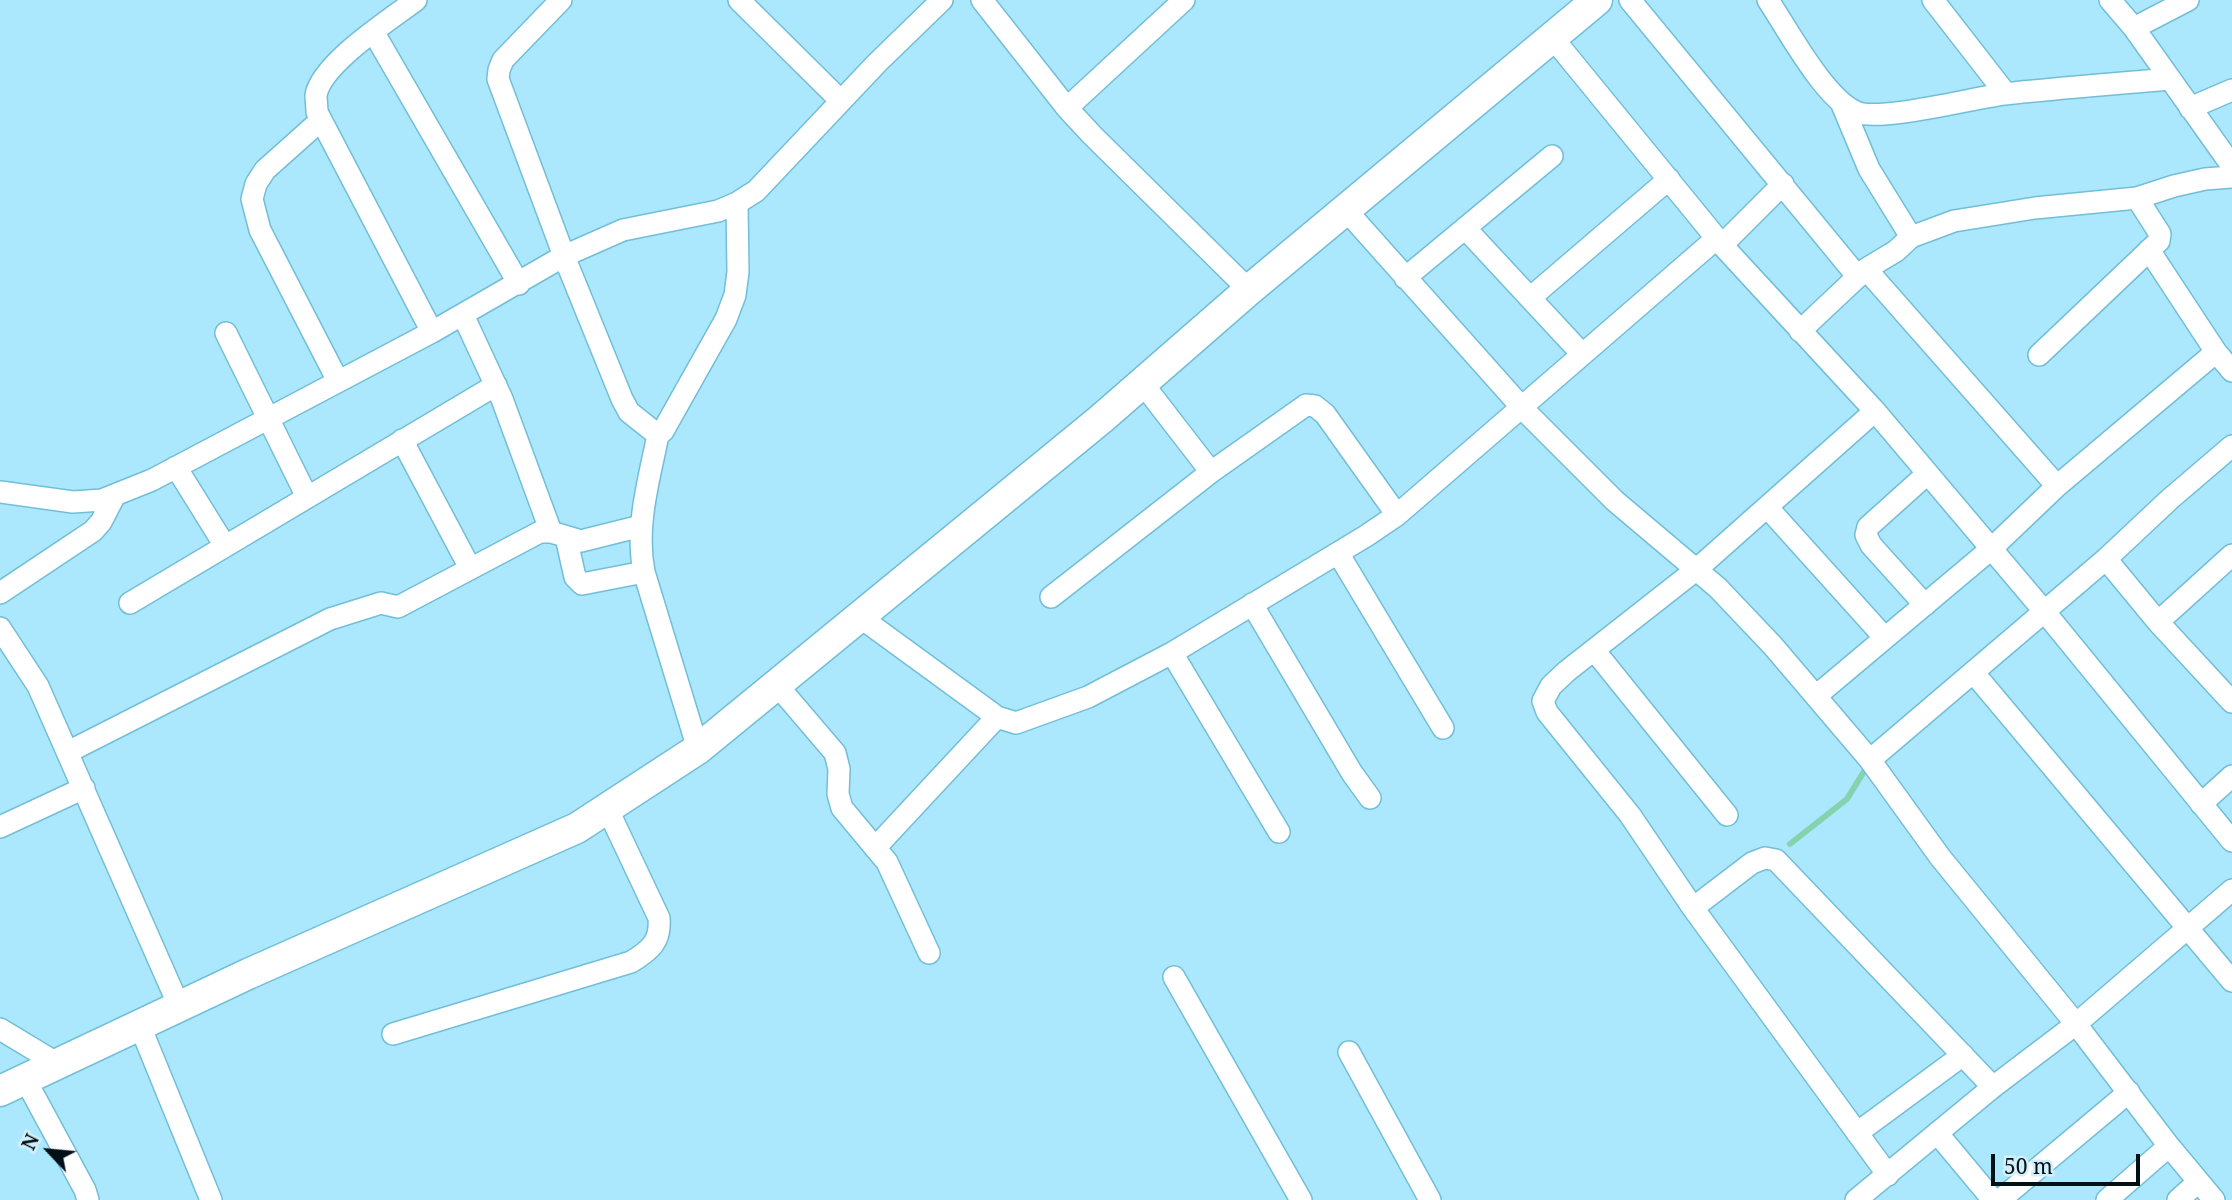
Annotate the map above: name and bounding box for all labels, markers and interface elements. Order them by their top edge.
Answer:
north arrow [14,1116,84,1186]
text: N [15,1129,45,1154]
scale bar [1994,1140,2143,1184]
text: 50 m [2004,1152,2053,1180]

